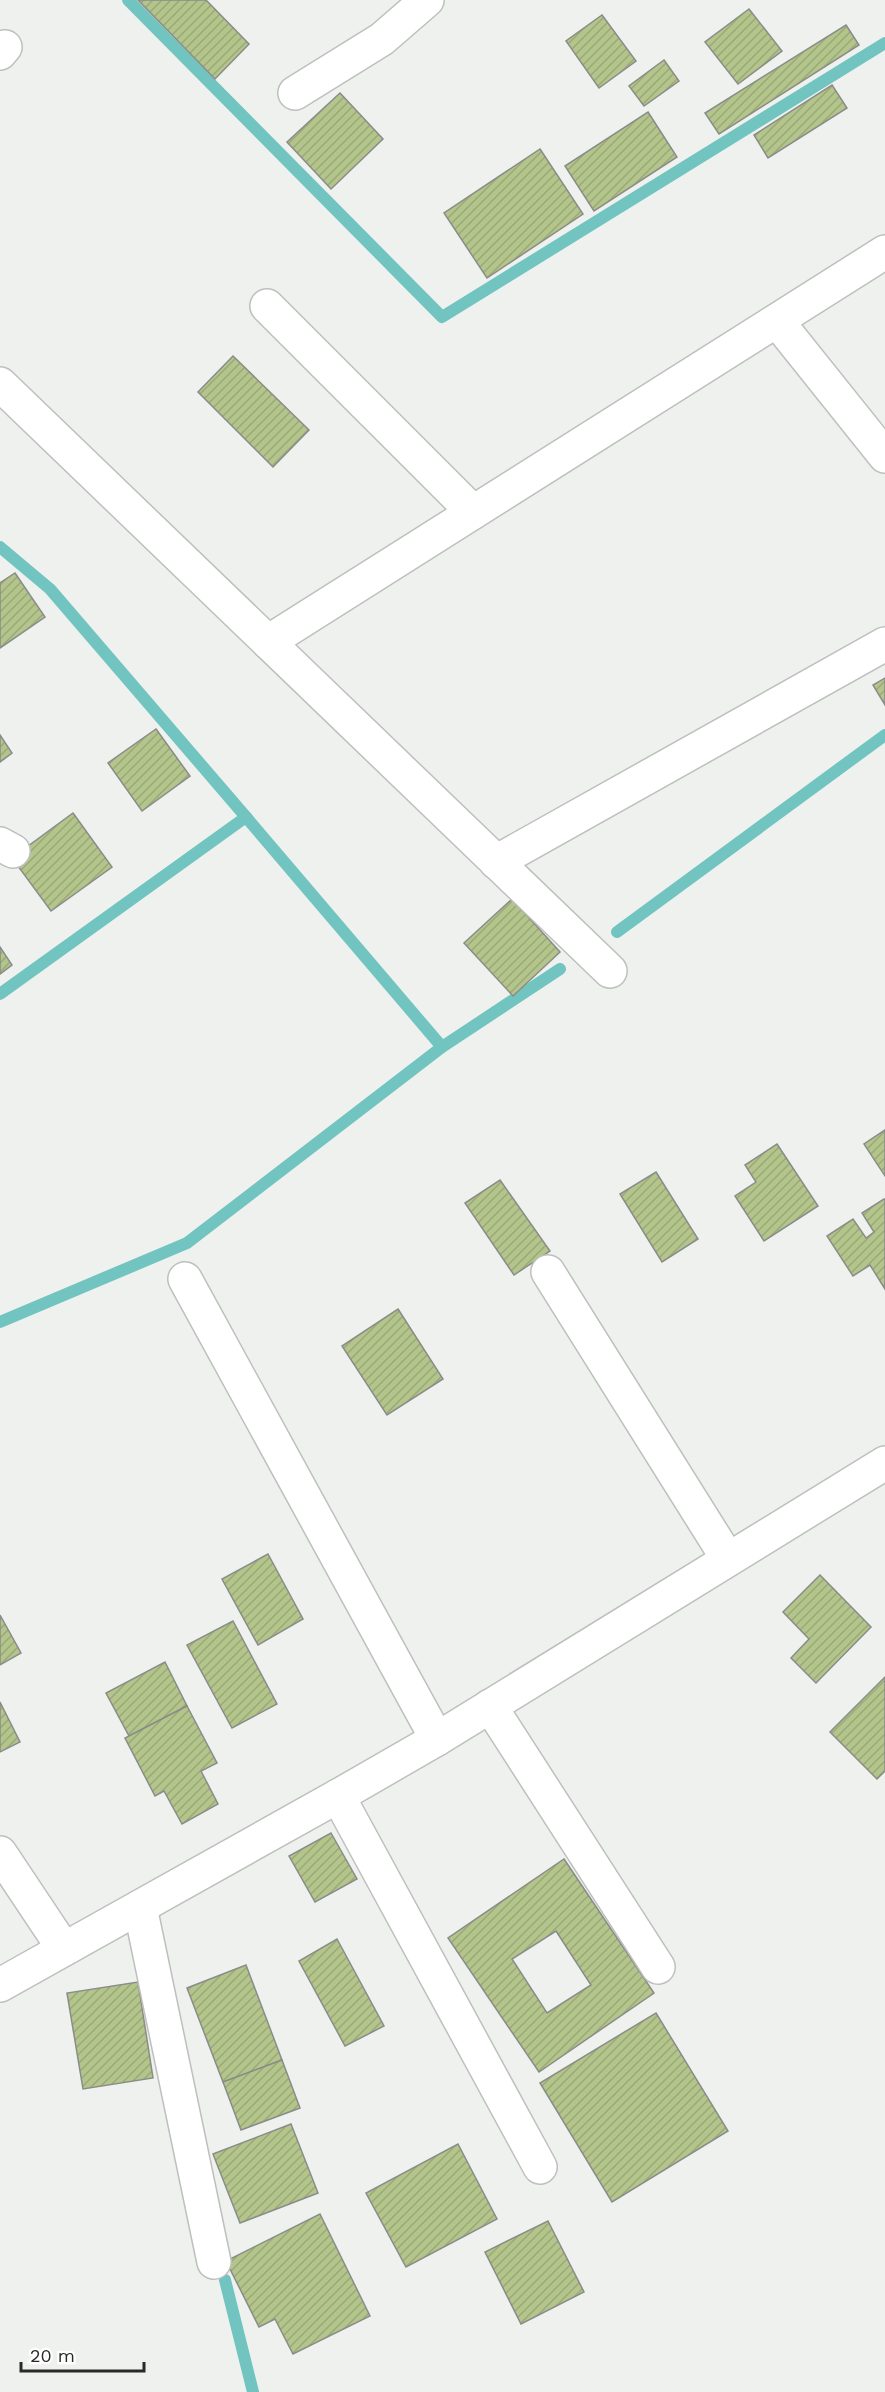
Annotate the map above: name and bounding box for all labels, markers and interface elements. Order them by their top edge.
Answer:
scale bar [21,2335,144,2373]
text: 20 m [30,2345,75,2366]

